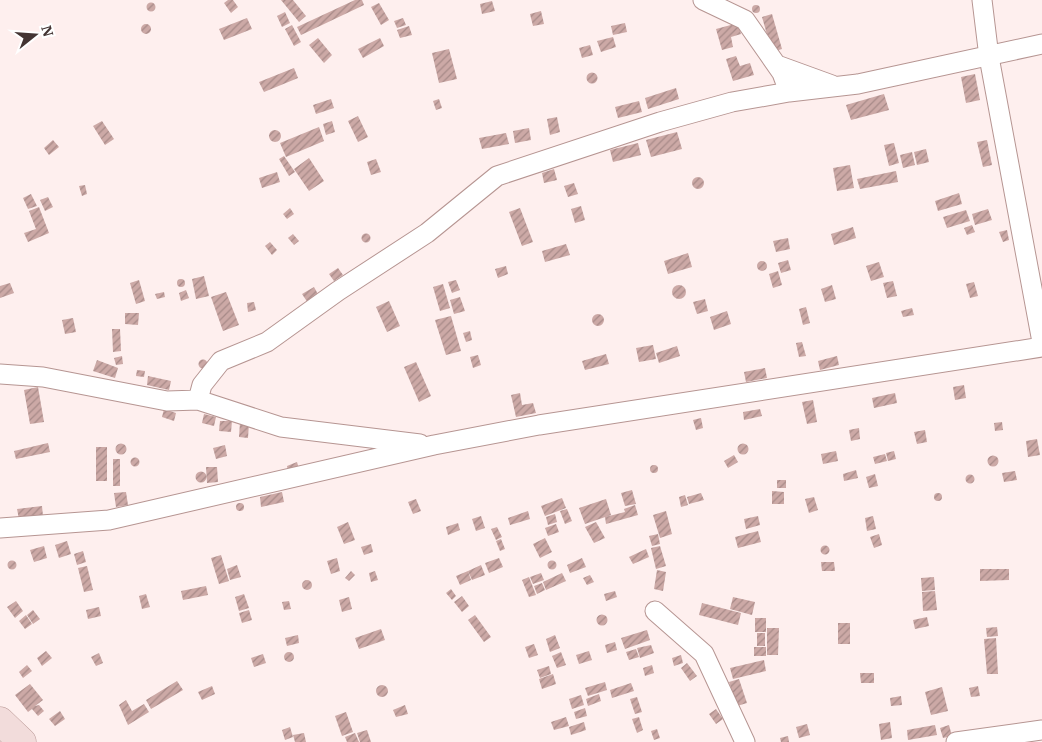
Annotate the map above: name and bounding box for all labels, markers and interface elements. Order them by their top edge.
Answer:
north arrow [10,10,60,60]
text: N [37,23,58,39]

